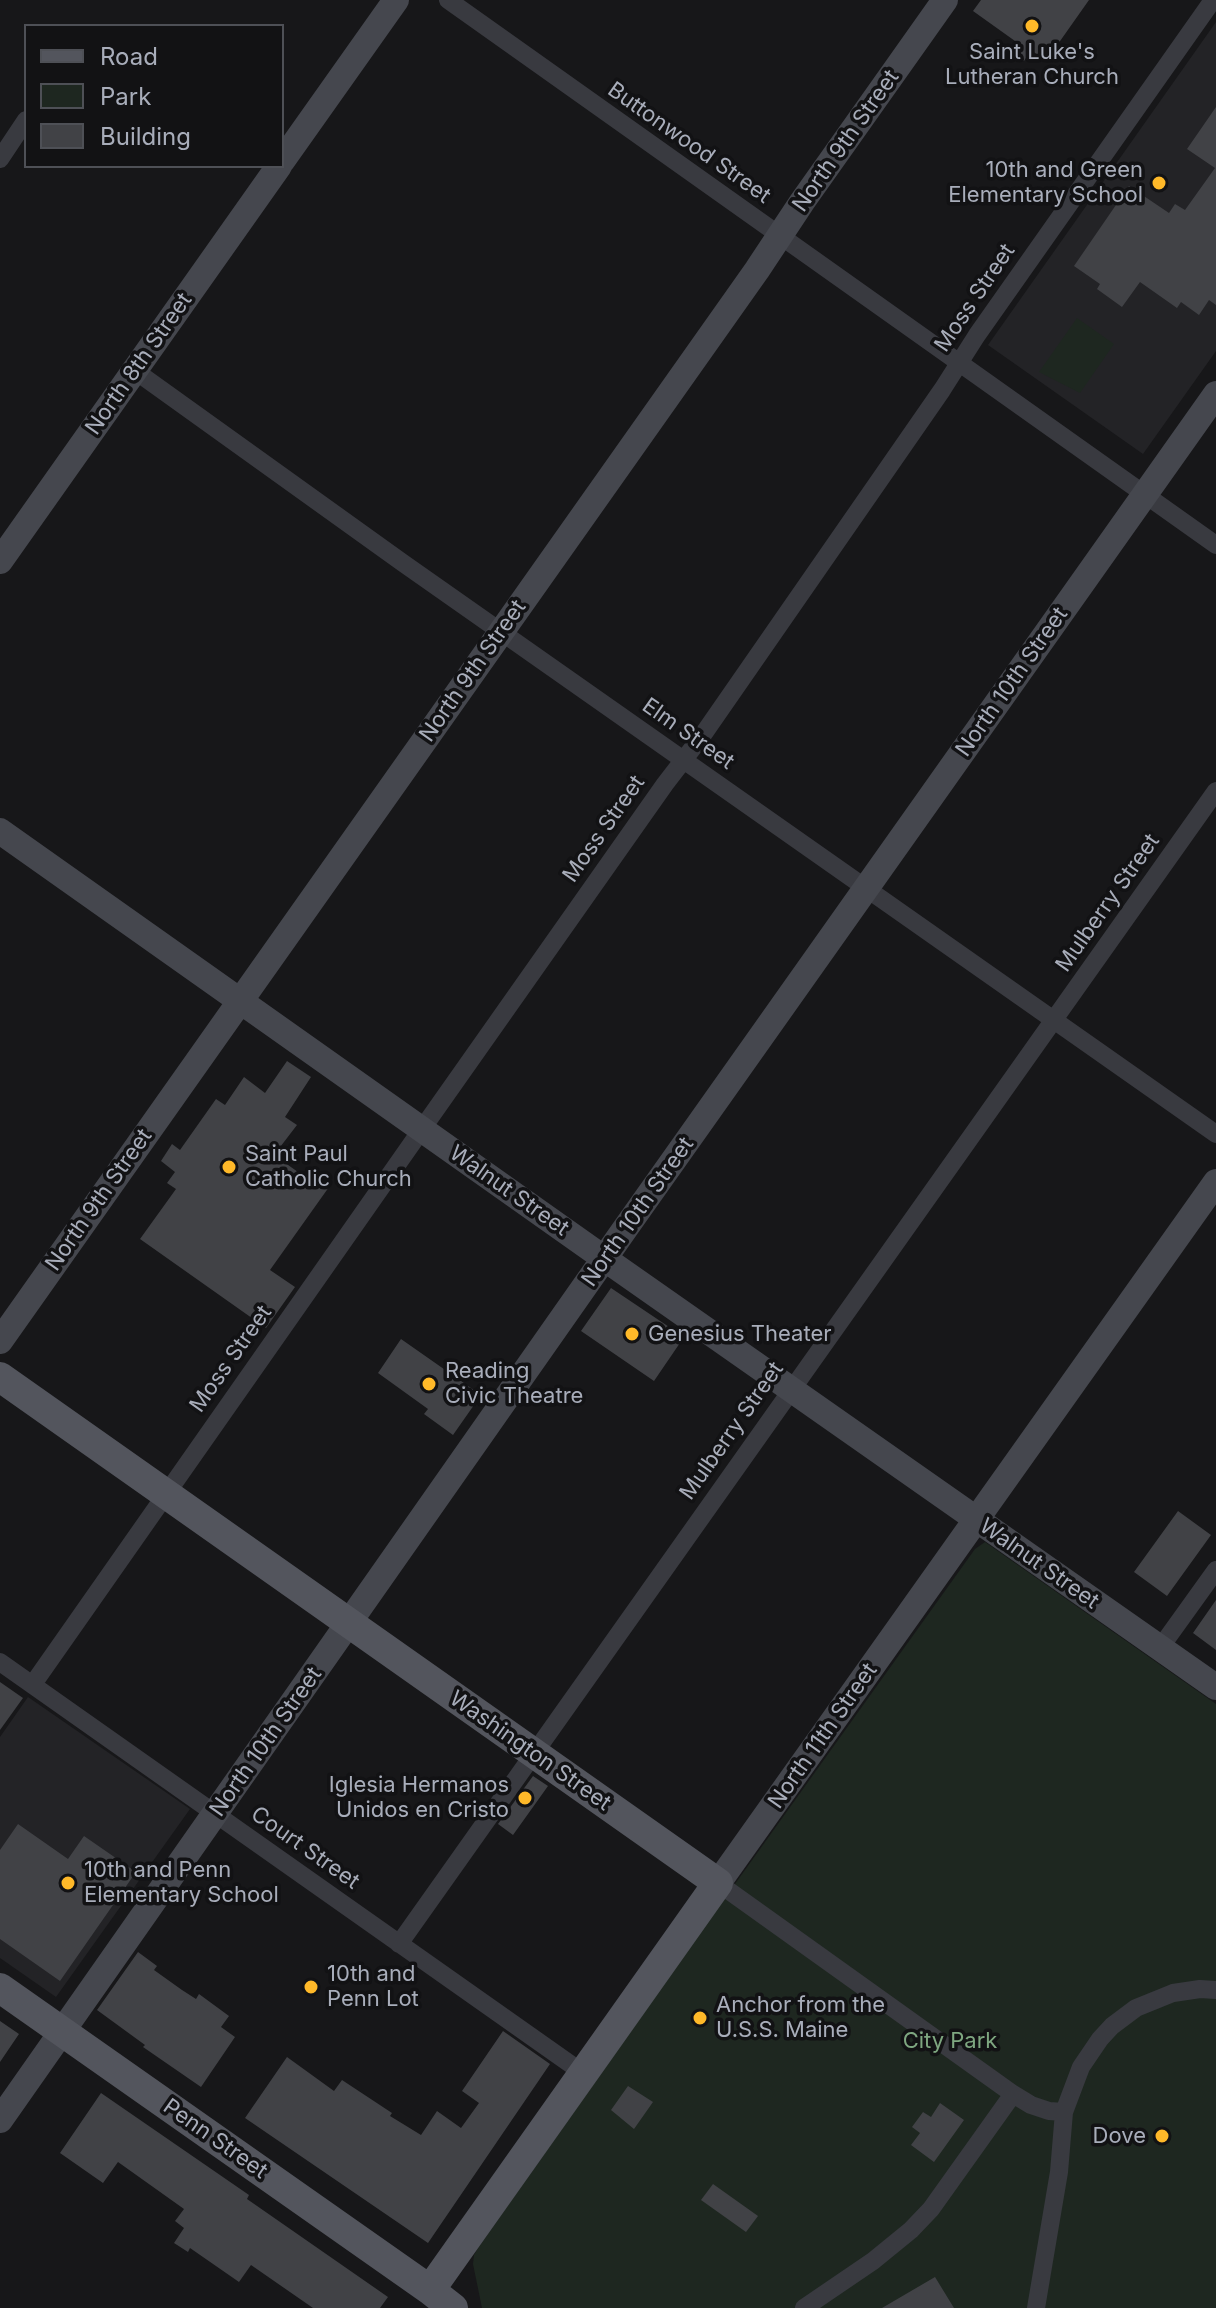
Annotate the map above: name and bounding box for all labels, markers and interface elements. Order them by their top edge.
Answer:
marker: Saint Luke's Lutheran Church [1023,17,1041,35]
legend [24,24,284,168]
place label: Saint Luke's Lutheran Church [945,39,1119,90]
text: Road [100,42,158,71]
street label: North 9th Street [787,65,905,217]
street label: Buttonwood Street [602,77,776,209]
text: Park [100,82,151,111]
text: Building [100,122,191,151]
place label: 10th and Green Elementary School [948,157,1143,208]
marker: 10th and Green Elementary School [1150,174,1168,192]
street label: Moss Street [929,239,1021,357]
street label: North 8th Street [80,288,198,440]
street label: North 9th Street [414,595,532,747]
street label: North 10th Street [951,602,1073,762]
street label: Elm Street [637,693,739,775]
street label: Moss Street [557,770,651,888]
street label: Mulberry Street [1051,829,1165,977]
street label: North 9th Street [40,1124,158,1276]
street label: North 10th Street [577,1132,699,1292]
street label: Walnut Street [444,1140,574,1242]
place label: Saint Paul Catholic Church [245,1141,412,1192]
marker: Saint Paul Catholic Church [220,1158,238,1176]
street label: Moss Street [184,1300,278,1418]
place label: Genesius Theater [648,1321,832,1347]
marker: Genesius Theater [623,1325,641,1343]
street label: Mulberry Street [675,1357,789,1505]
place label: Reading Civic Theatre [445,1358,583,1410]
marker: Reading Civic Theatre [420,1375,438,1393]
street label: Walnut Street [974,1513,1104,1615]
street label: North 11th Street [763,1658,883,1814]
street label: North 10th Street [205,1662,327,1822]
street label: Washington Street [444,1685,616,1817]
place label: Iglesia Hermanos Unidos en Cristo [329,1772,509,1824]
marker: Iglesia Hermanos Unidos en Cristo [516,1789,534,1807]
street label: Court Street [246,1801,364,1895]
place label: 10th and Penn Elementary School [84,1857,279,1908]
marker: 10th and Penn Elementary School [59,1874,77,1892]
place label: 10th and Penn Lot [327,1961,419,2012]
marker: 10th and Penn Lot [302,1978,320,1996]
place label: Anchor from the U.S.S. Maine [716,1992,885,2044]
marker: Anchor from the U.S.S. Maine [691,2009,709,2027]
park label: City Park [903,2028,997,2054]
street label: Penn Street [158,2093,272,2185]
place label: Dove [1093,2123,1146,2149]
marker: Dove [1153,2127,1171,2145]

